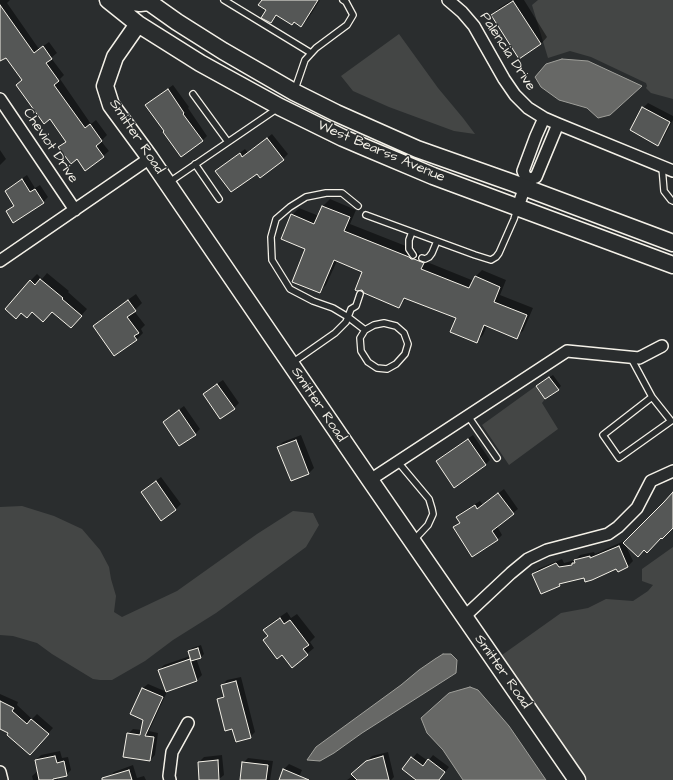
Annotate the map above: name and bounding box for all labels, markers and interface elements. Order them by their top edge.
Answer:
street label: Palencia Drive [475,10,539,94]
street label: Smitter Road [105,96,167,178]
street label: Cheviot Drive [19,105,81,187]
street label: West Bearss Avenue [315,118,447,186]
street label: Smitter Road [287,364,349,446]
street label: Smitter Road [470,632,534,712]

